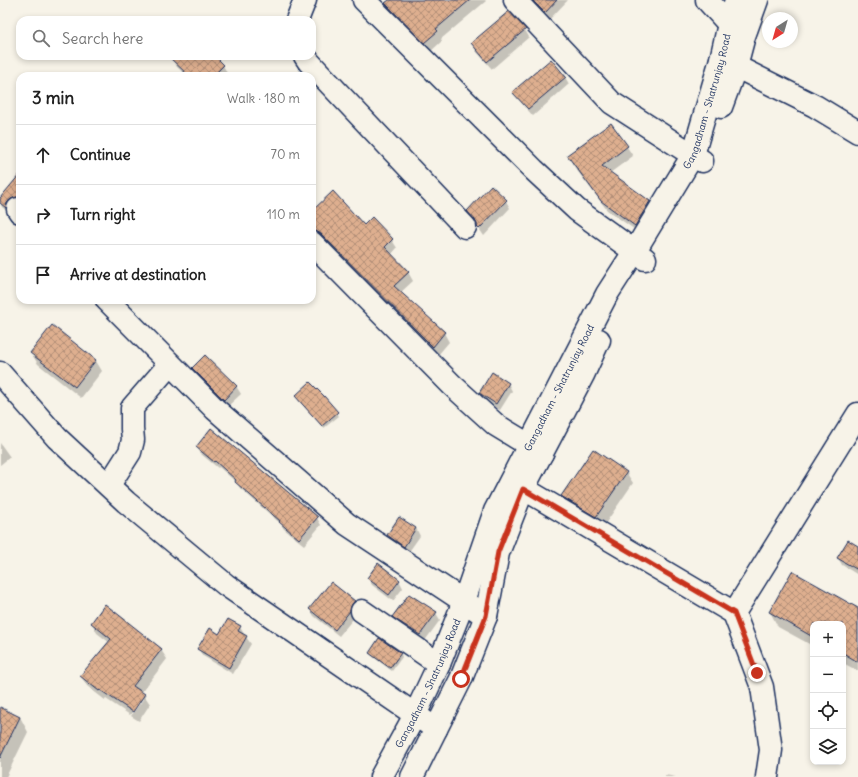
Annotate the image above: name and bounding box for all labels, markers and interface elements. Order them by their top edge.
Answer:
north arrow [762,12,798,48]
search box [16,16,316,60]
icon: search [30,27,52,49]
text: Search here [62,29,143,48]
street label: Gangadham - Shatrunjay Road [680,32,733,171]
text: 3 min [32,87,74,109]
text: Walk · 180 m [227,90,300,107]
icon: ahead [32,144,54,166]
text: Continue [70,145,131,164]
text: 70 m [271,146,300,163]
icon: right [32,204,54,226]
text: Turn right [70,205,135,224]
text: 110 m [267,206,300,223]
icon: arrive [32,264,54,286]
text: Arrive at destination [70,265,206,284]
street label: Gangadham - Shatrunjay Road [521,322,597,453]
street label: Gangadham - Shatrunjay Road [392,617,463,750]
map controls [810,621,846,765]
button: + [810,621,846,657]
button: − [810,657,846,693]
route end [748,664,766,682]
route start [452,670,470,688]
button: locate [810,693,846,729]
button: layers [810,729,846,765]

